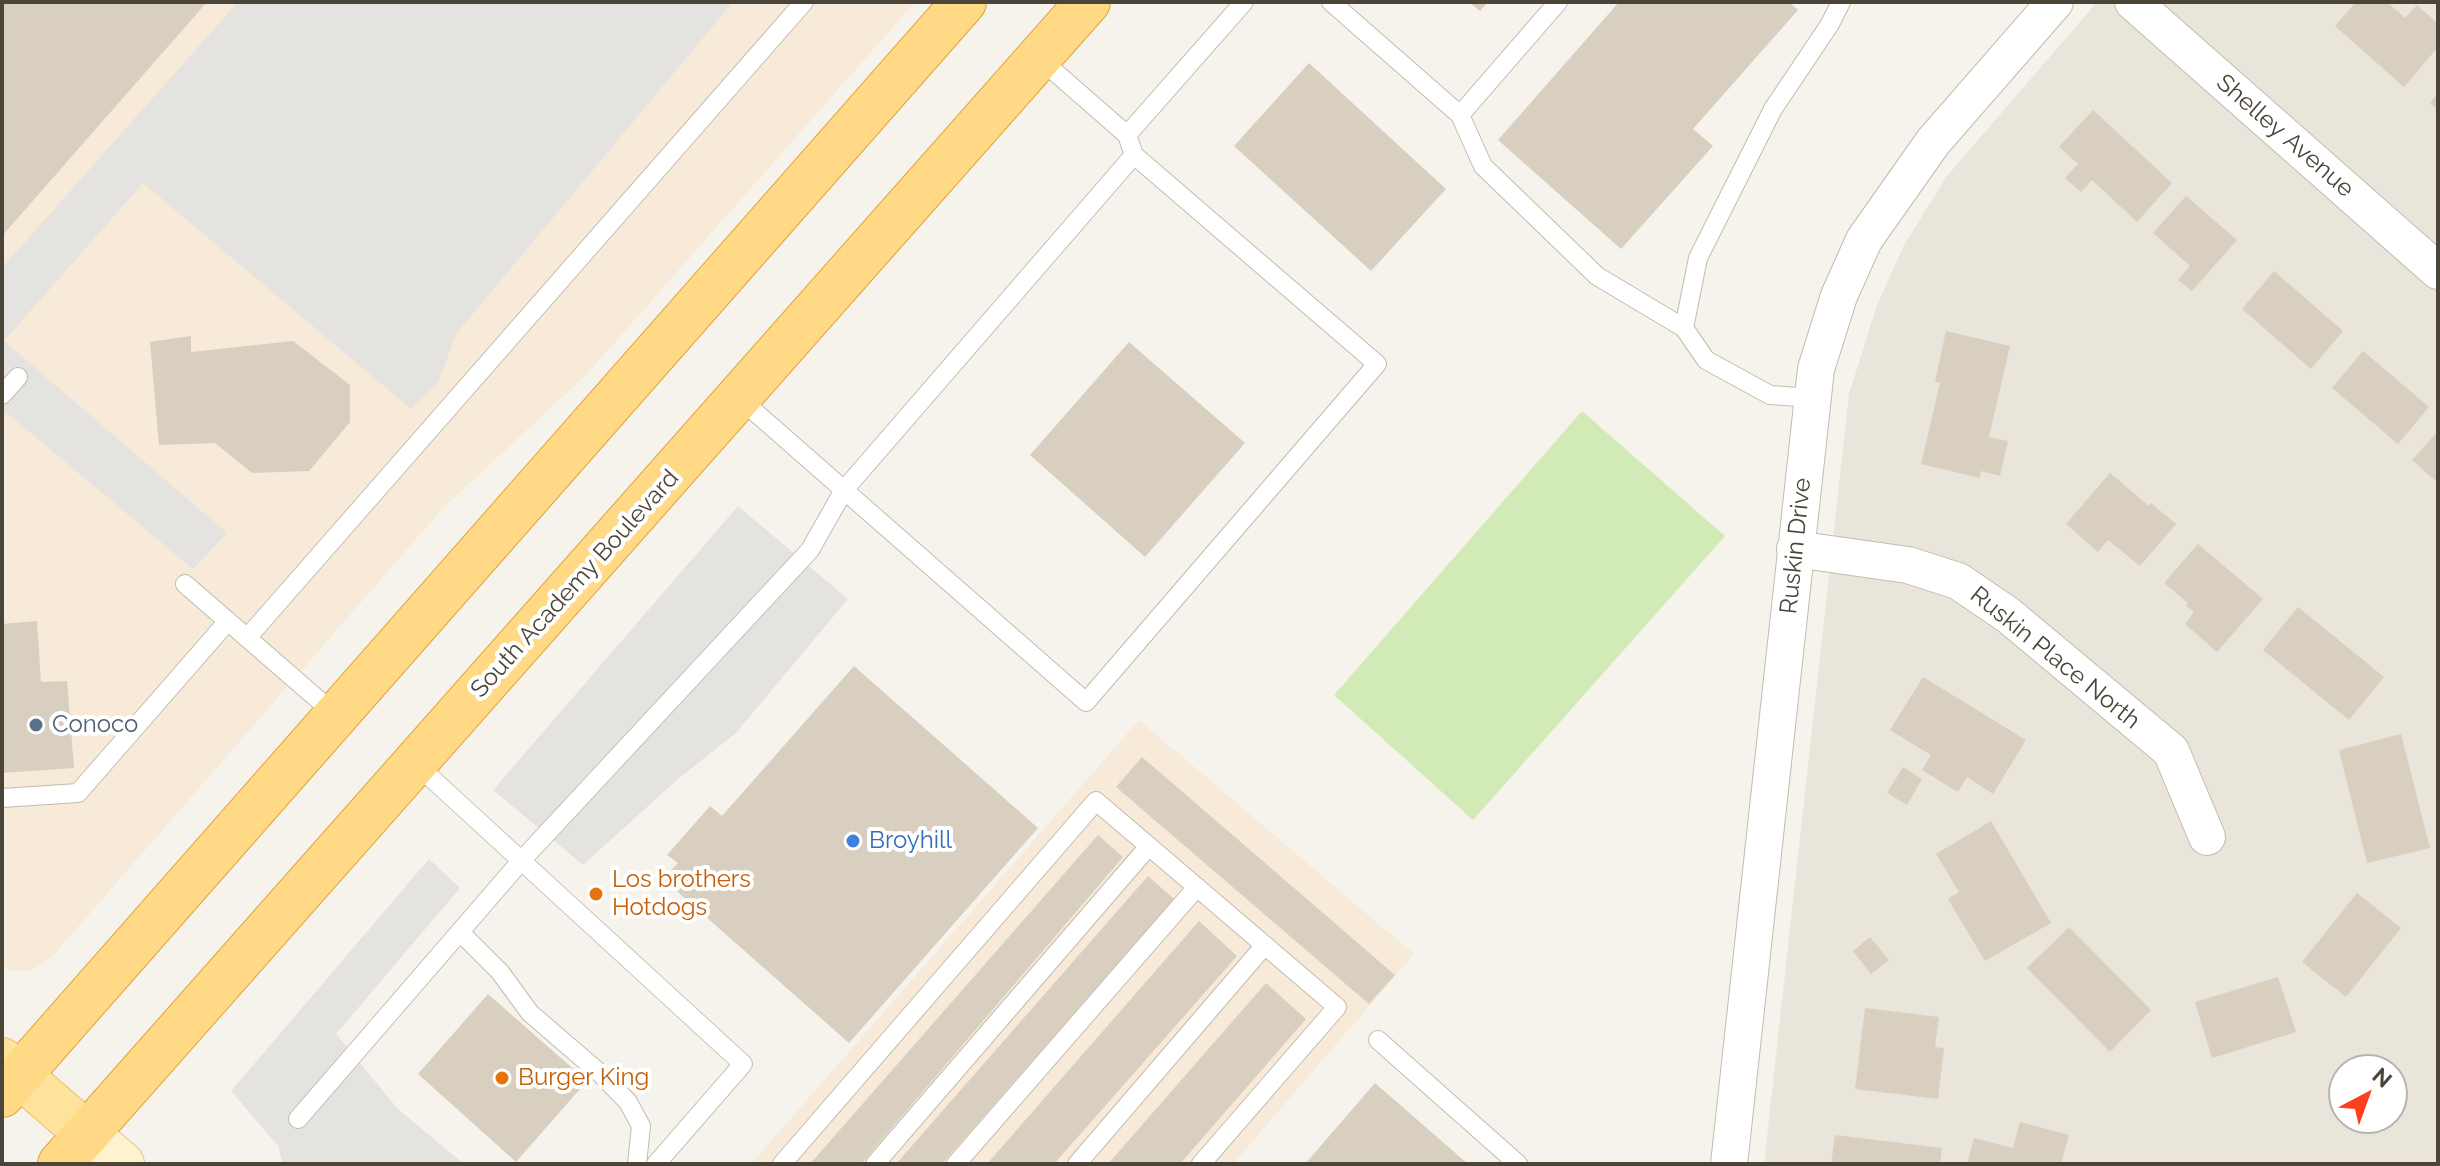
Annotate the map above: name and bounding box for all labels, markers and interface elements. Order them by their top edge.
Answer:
street label: Shelley Avenue [2210,68,2360,204]
street label: South Academy Boulevard [465,464,685,704]
street label: Ruskin Drive [1775,477,1817,615]
street label: Ruskin Place North [1964,581,2146,735]
place label: Conoco [52,711,138,739]
marker: Conoco [27,716,45,734]
place label: Broyhill [869,827,952,855]
marker: Broyhill [844,832,862,850]
place label: Los brothers Hotdogs [612,866,751,922]
marker: Los brothers Hotdogs [587,885,605,903]
north arrow [2328,1054,2408,1134]
text: N [2368,1062,2397,1093]
place label: Burger King [518,1064,649,1092]
marker: Burger King [493,1069,511,1087]

